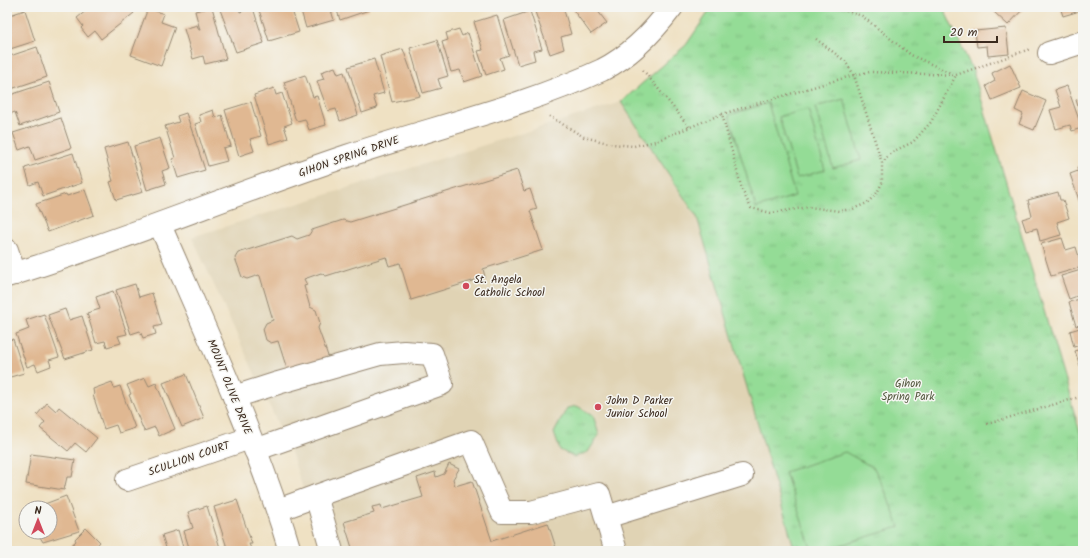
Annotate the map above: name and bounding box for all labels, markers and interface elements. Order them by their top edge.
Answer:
scale bar [944,18,997,44]
text: 20 m [950,23,978,42]
street label: GIHON SPRING DRIVE [296,131,402,183]
place label: St. Angela Catholic School [474,271,545,302]
marker: St. Angela Catholic School [461,281,471,291]
street label: MOUNT OLIVE DRIVE [202,336,257,438]
park label: Gihon Spring Park [882,375,935,406]
place label: John D Parker Junior School [606,392,674,423]
marker: John D Parker Junior School [593,402,603,412]
street label: SCULLION COURT [146,436,233,481]
north arrow [18,500,58,540]
text: N [35,502,42,520]

